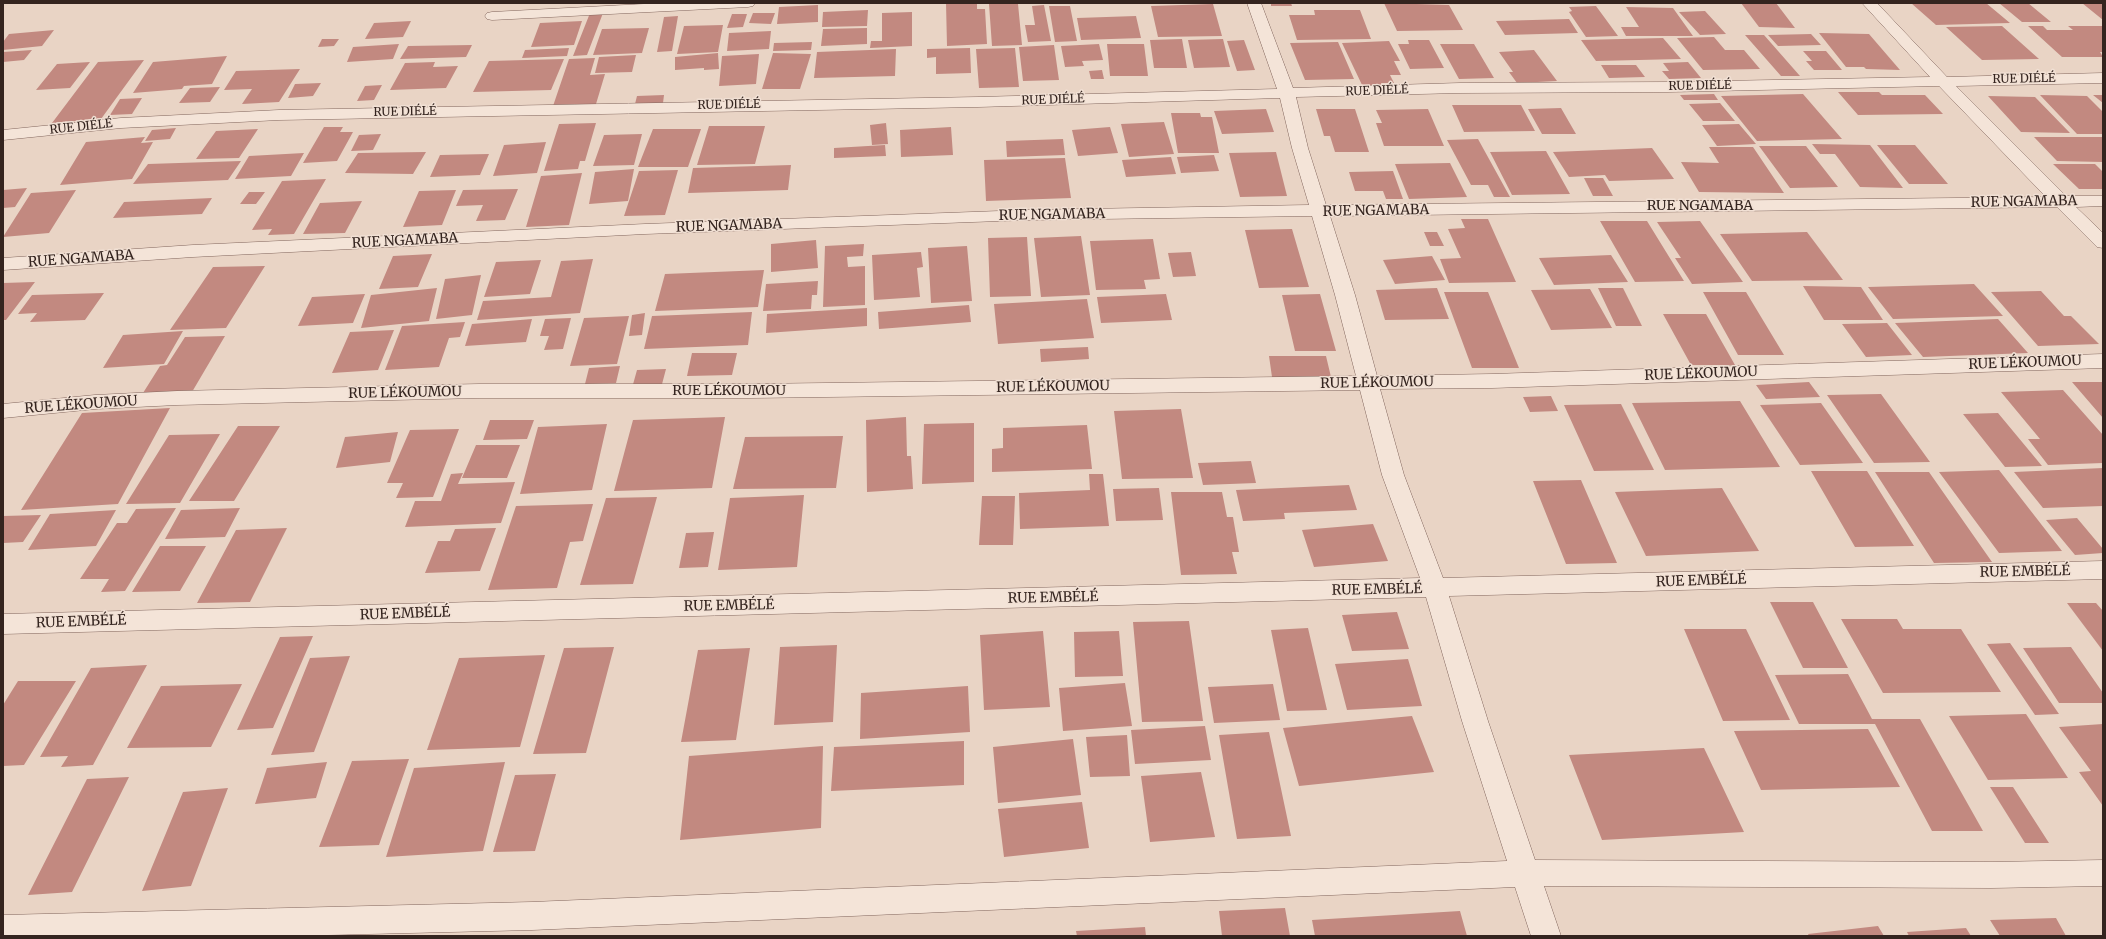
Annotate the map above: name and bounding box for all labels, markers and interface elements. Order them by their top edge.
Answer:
street label: RUE DIÉLÉ [1992,71,2056,87]
street label: RUE DIÉLÉ [1668,78,1732,94]
street label: RUE DIÉLÉ [1345,83,1409,99]
street label: RUE DIÉLÉ [1021,92,1085,108]
street label: RUE DIÉLÉ [697,97,761,113]
street label: RUE DIÉLÉ [373,104,437,120]
street label: RUE DIÉLÉ [49,117,113,137]
street label: RUE NGAMABA [1971,193,2077,211]
street label: RUE NGAMABA [1647,198,1753,214]
street label: RUE NGAMABA [1323,202,1429,220]
street label: RUE NGAMABA [999,206,1105,224]
street label: RUE NGAMABA [675,216,783,236]
street label: RUE NGAMABA [351,230,459,252]
street label: RUE NGAMABA [27,247,135,271]
street label: RUE LÉKOUMOU [1968,353,2082,373]
street label: RUE LÉKOUMOU [1644,364,1758,384]
street label: RUE LÉKOUMOU [1320,374,1434,392]
street label: RUE LÉKOUMOU [996,378,1110,396]
street label: RUE LÉKOUMOU [672,383,786,399]
street label: RUE LÉKOUMOU [348,384,462,402]
street label: RUE LÉKOUMOU [24,393,138,417]
street label: RUE EMBÉLÉ [1980,563,2070,581]
street label: RUE EMBÉLÉ [1656,571,1746,591]
street label: RUE EMBÉLÉ [1332,581,1422,599]
street label: RUE EMBÉLÉ [1008,589,1098,607]
street label: RUE EMBÉLÉ [684,597,774,615]
street label: RUE EMBÉLÉ [360,604,450,624]
street label: RUE EMBÉLÉ [36,612,126,632]

